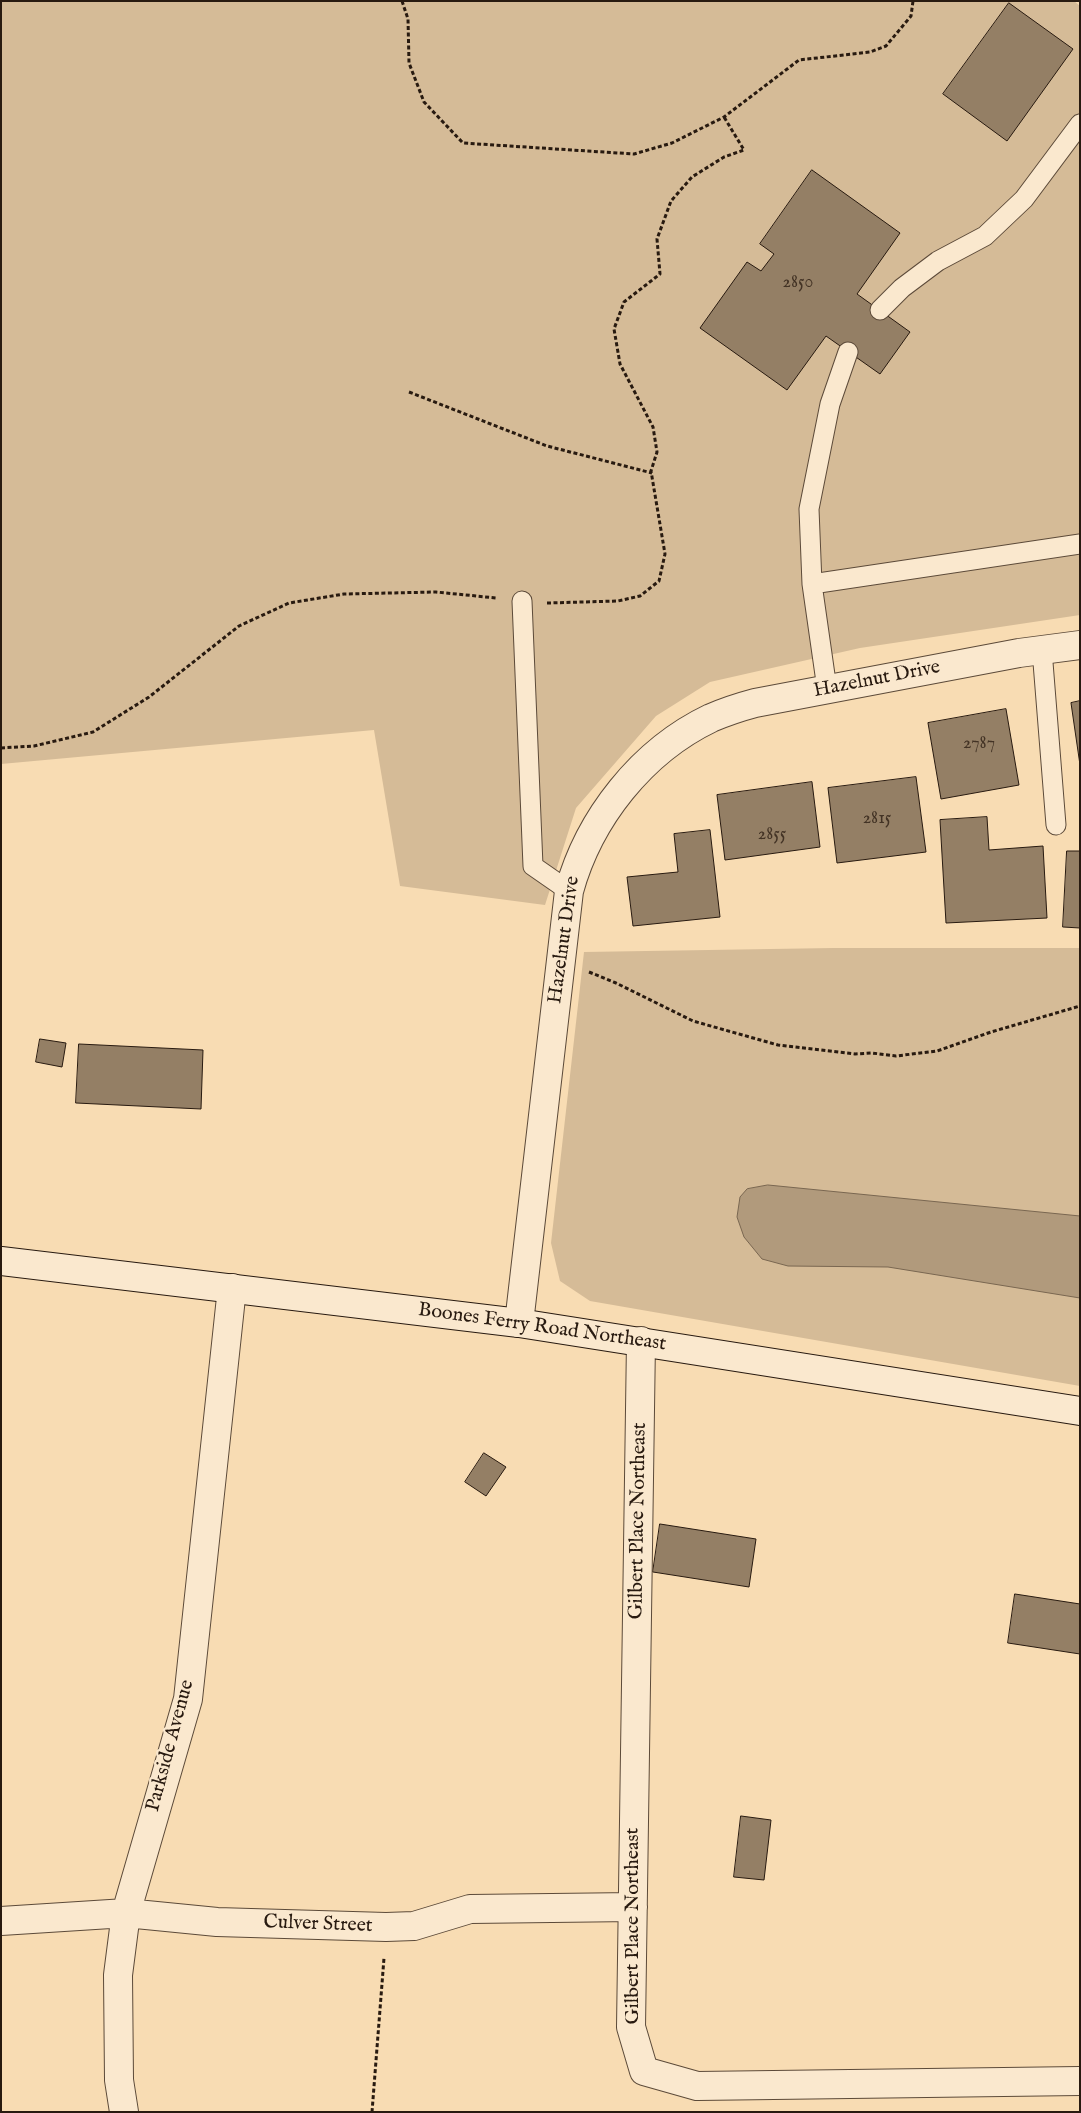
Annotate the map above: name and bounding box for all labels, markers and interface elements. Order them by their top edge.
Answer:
house number: 2850 [783,272,813,294]
street label: Hazelnut Drive [812,656,942,704]
house number: 2787 [963,733,995,755]
house number: 2815 [863,808,891,830]
house number: 2855 [758,824,786,846]
street label: Hazelnut Drive [544,875,586,1005]
street label: Boones Ferry Road Northeast [416,1299,668,1357]
street label: Gilbert Place Northeast [625,1422,653,1620]
street label: Parkside Avenue [142,1677,200,1815]
street label: Gilbert Place Northeast [622,1828,646,2024]
street label: Culver Street [263,1911,373,1939]

